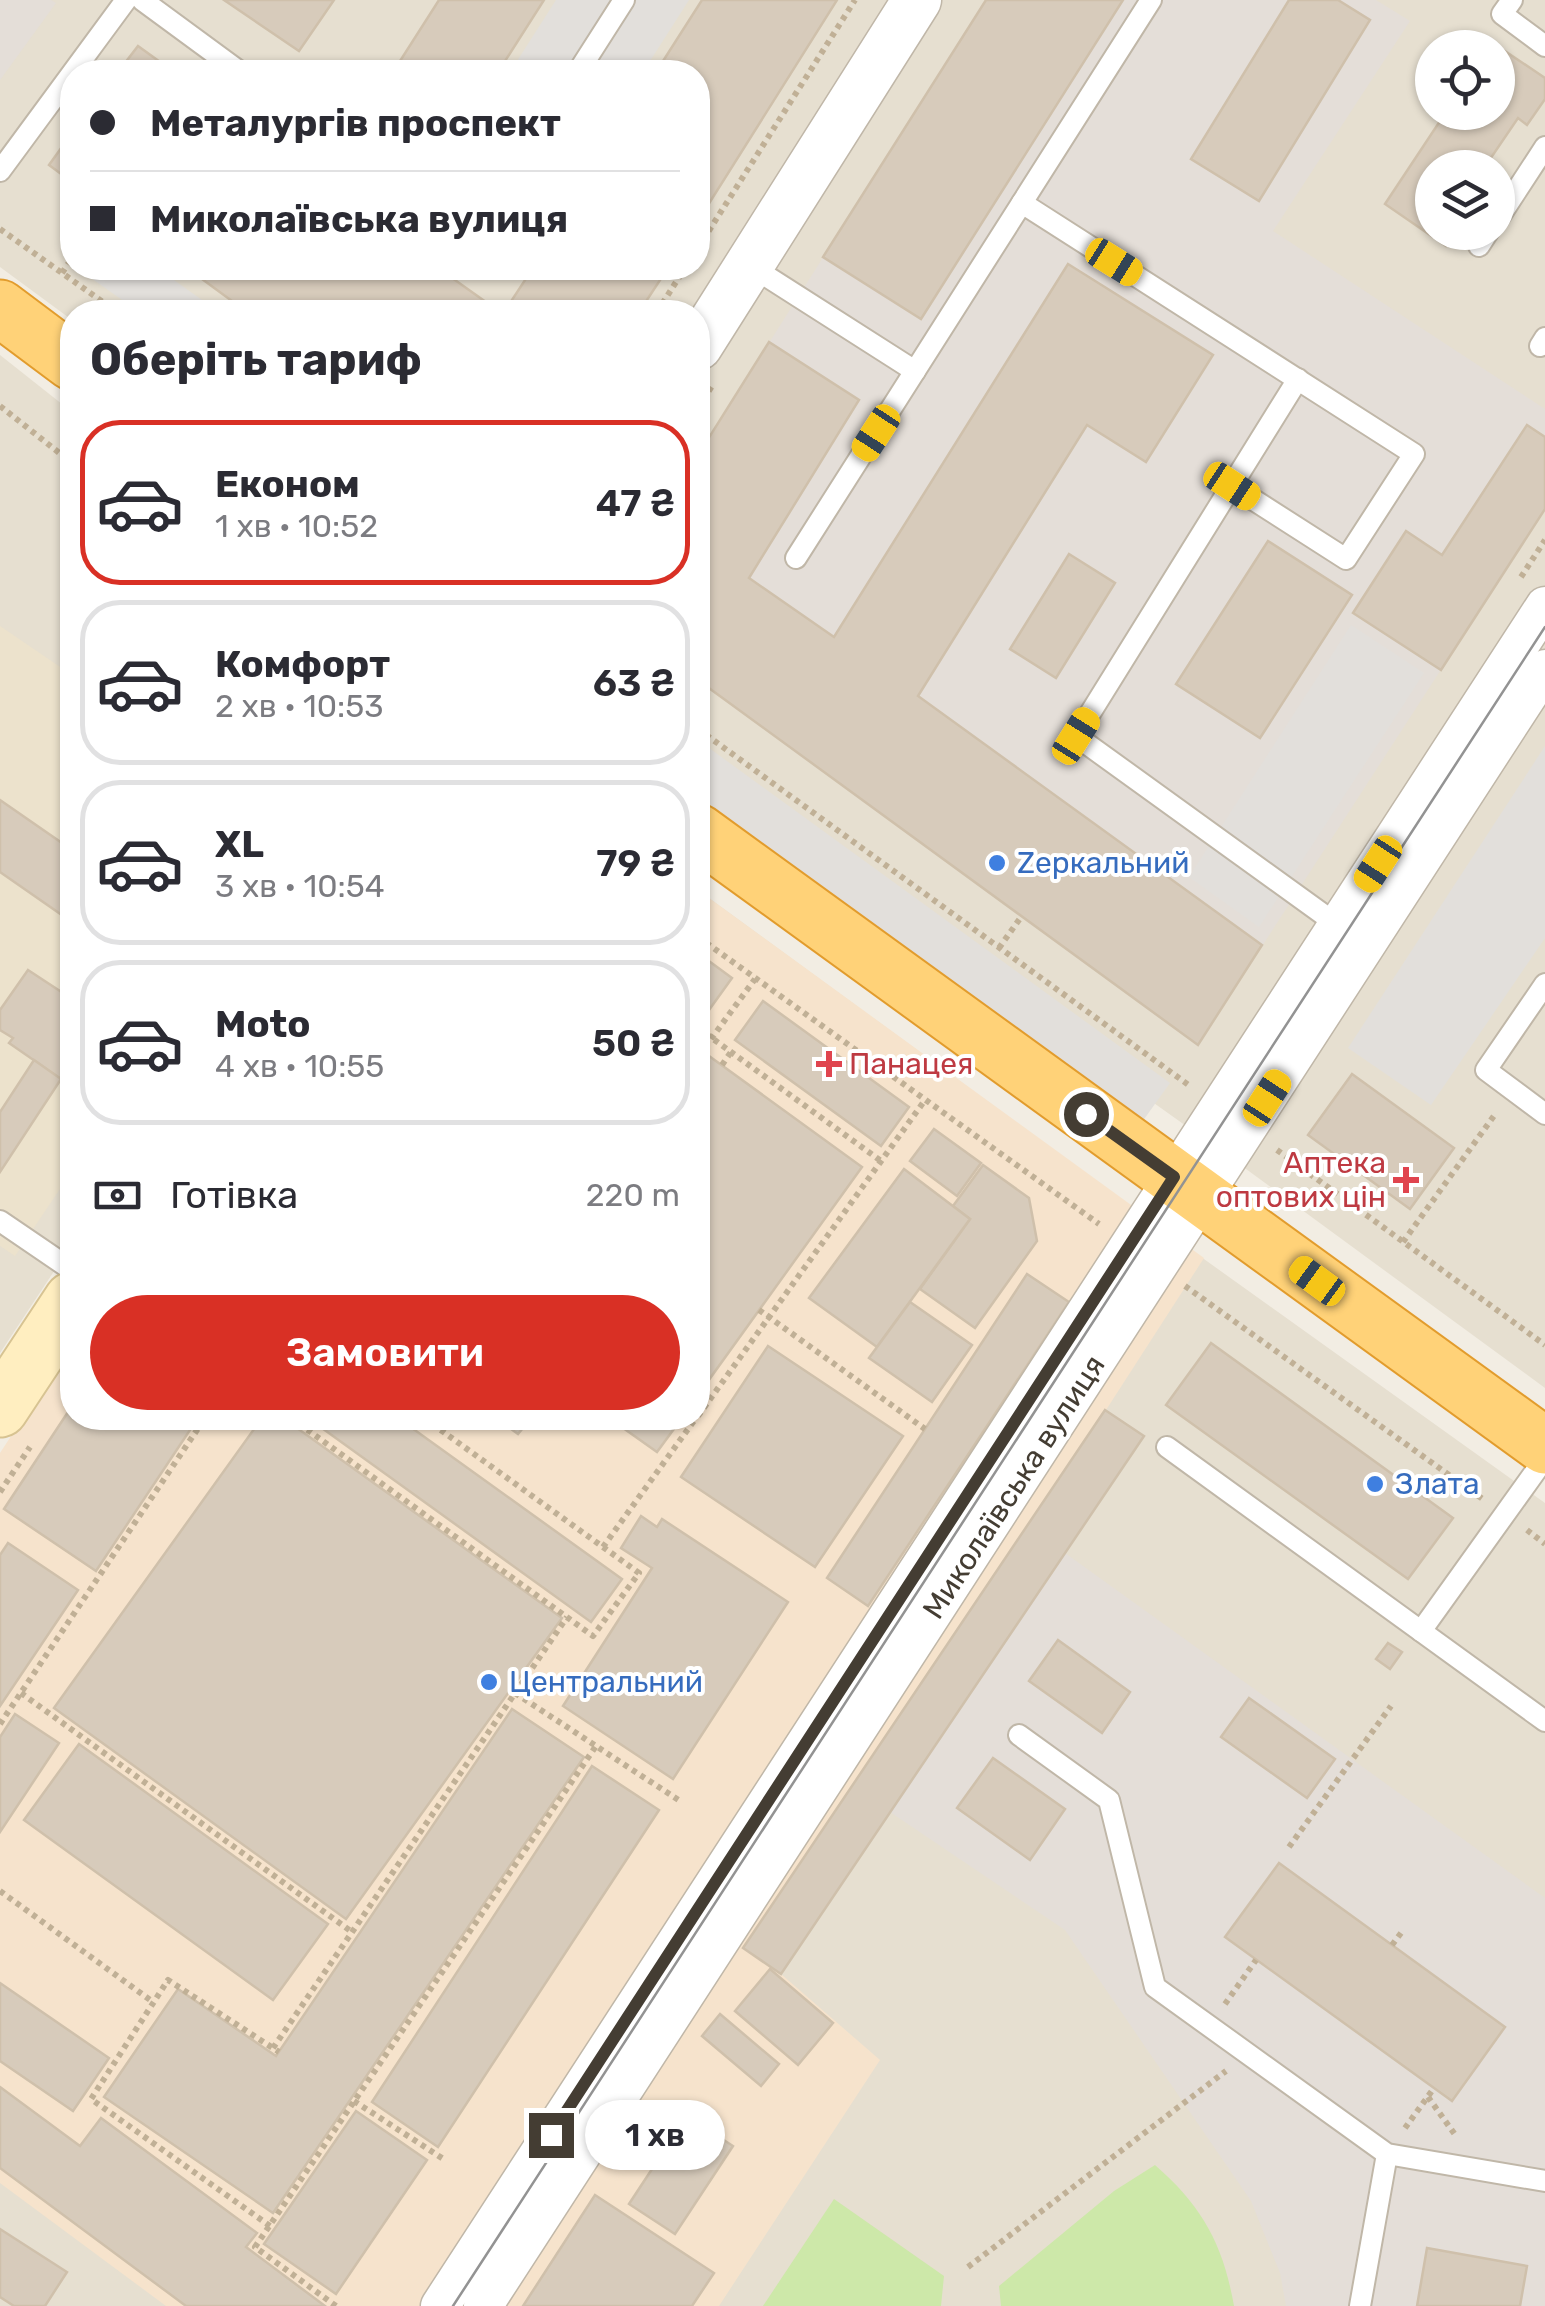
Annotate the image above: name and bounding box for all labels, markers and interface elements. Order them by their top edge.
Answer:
map controls [1415,30,1515,250]
button: locate [1415,30,1515,130]
text: Металургів проспект [150,100,561,146]
button: layers [1415,150,1515,250]
text: Миколаївська вулиця [150,196,568,242]
car [1081,233,1147,291]
text: Оберіть тариф [90,333,422,386]
car [847,400,905,466]
car [1199,457,1265,515]
icon: car [95,458,185,548]
text: Економ [215,461,360,507]
text: 47 ₴ [596,480,675,526]
text: 1 хв · 10:52 [215,507,378,545]
icon: car [95,638,185,728]
text: Комфорт [215,641,390,687]
text: 63 ₴ [593,660,675,706]
text: 2 хв · 10:53 [215,687,384,725]
car [1047,703,1105,769]
icon: car [95,818,185,908]
text: XL [215,821,264,867]
car [1349,831,1407,897]
text: 79 ₴ [596,840,675,886]
place label: Zеркальний [1017,845,1190,881]
marker: Zеркальний [986,852,1008,874]
text: 3 хв · 10:54 [215,867,385,905]
icon: car [95,998,185,1088]
text: Moto [215,1001,311,1047]
text: 50 ₴ [592,1020,675,1066]
place label: Панацея [849,1046,973,1082]
text: 4 хв · 10:55 [215,1047,384,1085]
marker: Панацея [818,1053,840,1075]
car [1238,1065,1296,1131]
route start [1064,1092,1109,1137]
place label: Аптека оптових цін [1216,1145,1386,1215]
icon: cash [90,1168,145,1223]
marker: Аптека оптових цін [1395,1169,1417,1191]
text: Готівка [170,1172,298,1218]
text: 220 m [586,1176,680,1214]
car [1284,1251,1350,1311]
button: Замовити [90,1295,680,1410]
street label: Миколаївська вулиця [915,1348,1113,1626]
place label: Злата [1395,1466,1480,1502]
marker: Злата [1364,1473,1386,1495]
place label: Центральний [509,1664,703,1700]
marker: Центральний [478,1671,500,1693]
callout: 1 хв [586,2100,726,2170]
route end [529,2113,574,2158]
text: 1 хв [625,2116,685,2154]

